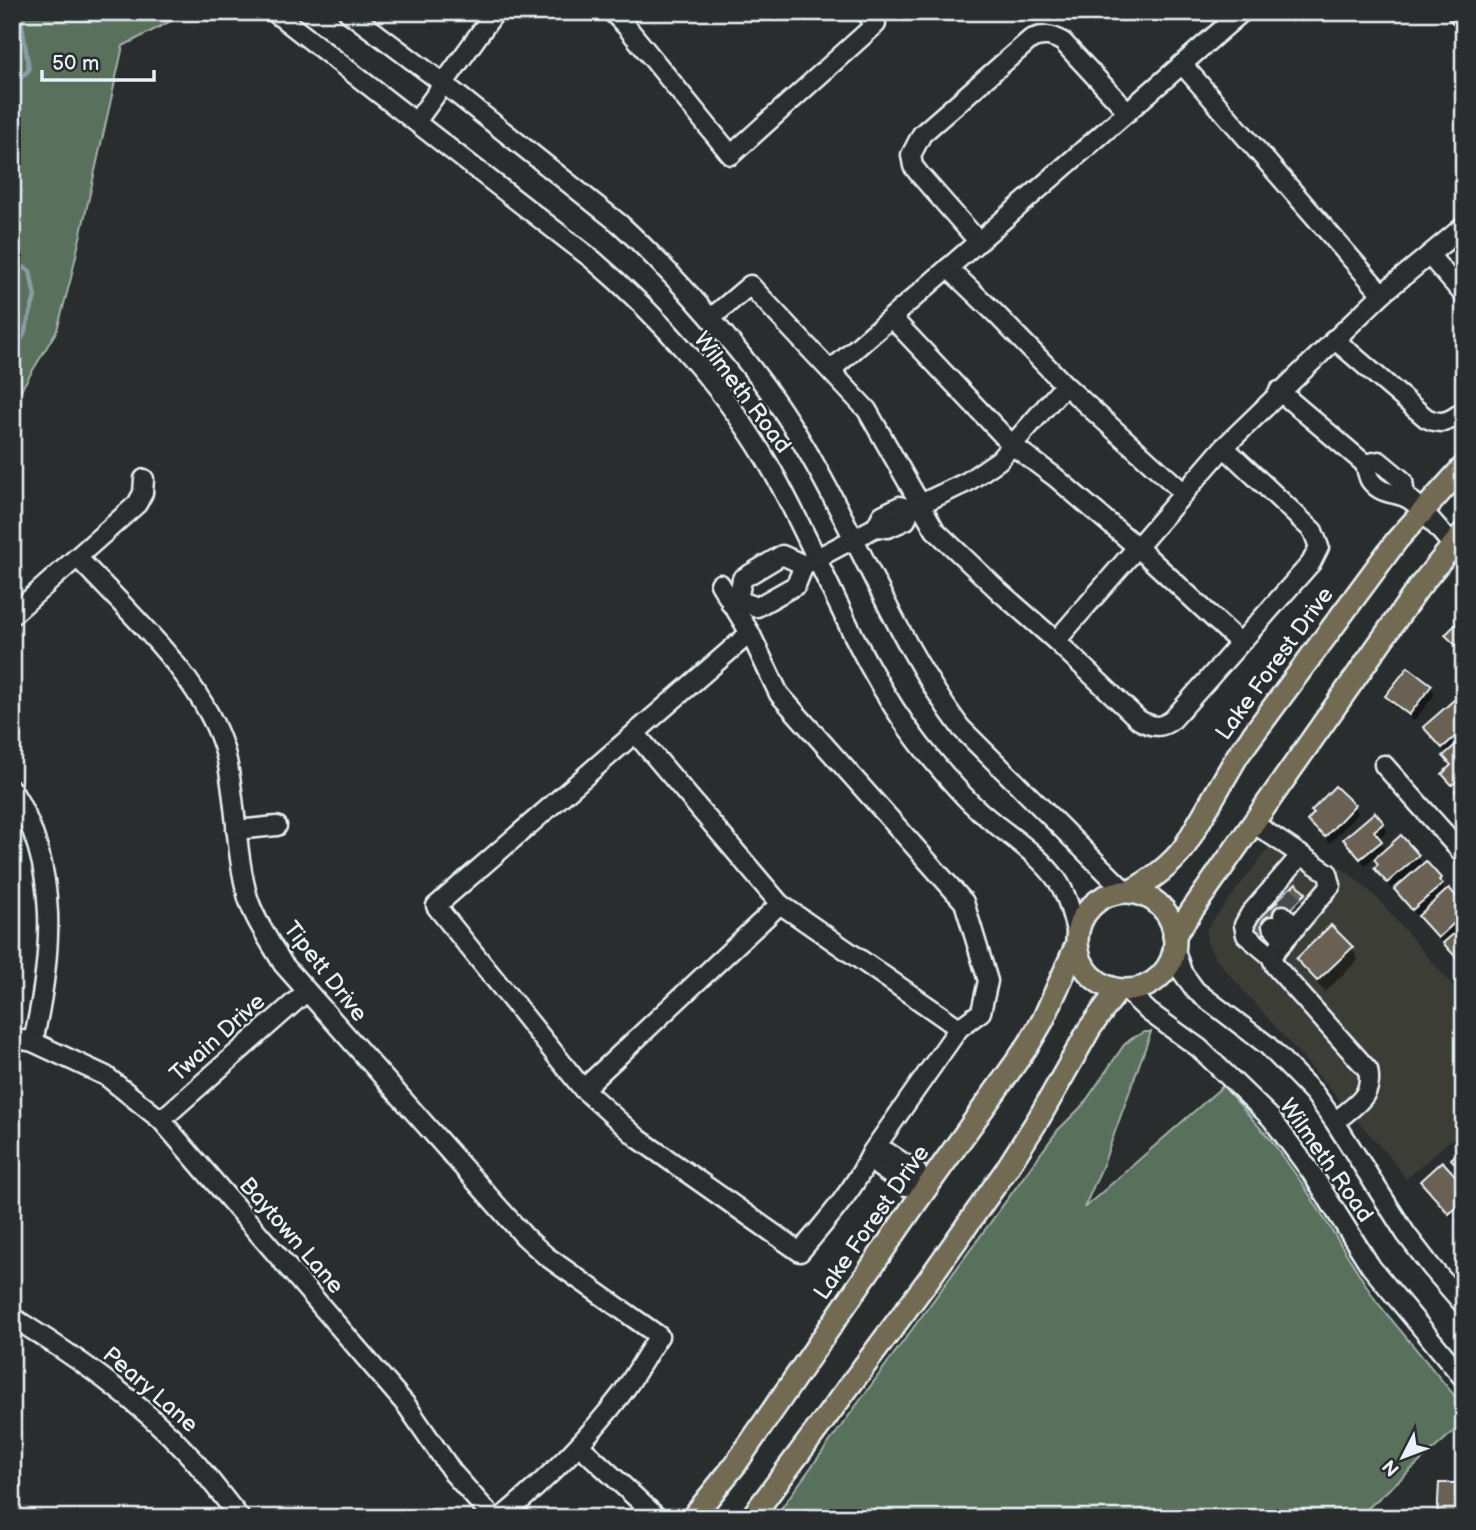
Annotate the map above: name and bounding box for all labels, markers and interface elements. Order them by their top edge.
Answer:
scale bar [42,38,154,82]
text: 50 m [52,51,99,76]
street label: Wilmeth Road [687,326,797,459]
street label: Lake Forest Drive [1210,582,1340,746]
street label: Tipett Drive [277,916,373,1027]
street label: Twain Drive [164,988,271,1088]
street label: Wilmeth Road [1273,1093,1379,1228]
street label: Lake Forest Drive [808,1140,936,1305]
street label: Baytown Lane [233,1172,349,1300]
street label: Peary Lane [97,1341,204,1439]
north arrow [1368,1422,1438,1492]
text: N [1378,1454,1405,1480]

